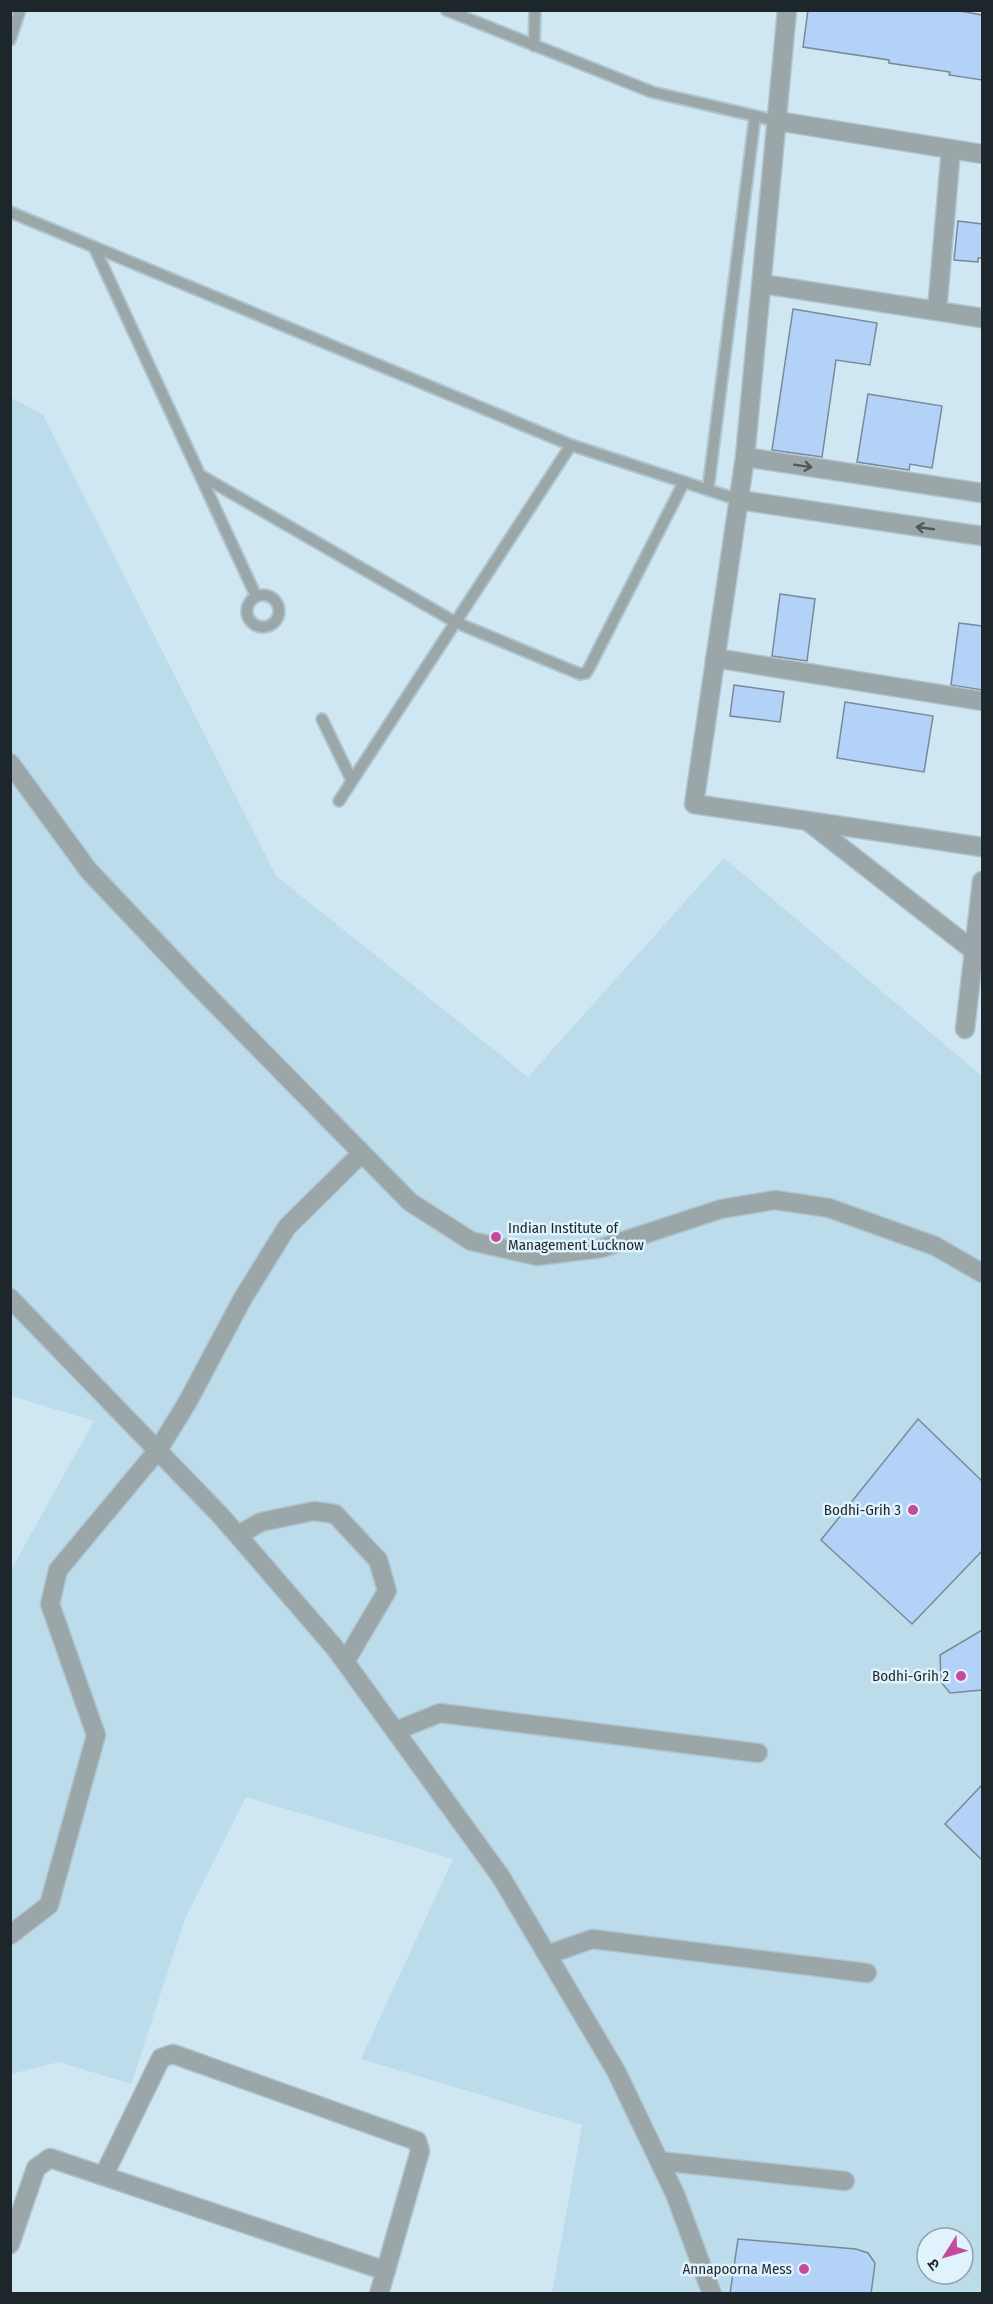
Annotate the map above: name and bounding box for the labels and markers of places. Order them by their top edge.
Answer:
place label: Indian Institute of Management Lucknow [508,1219,644,1254]
marker: Indian Institute of Management Lucknow [489,1230,503,1244]
place label: Bodhi-Grih 3 [824,1501,901,1519]
marker: Bodhi-Grih 3 [906,1503,920,1517]
place label: Bodhi-Grih 2 [872,1667,949,1685]
marker: Bodhi-Grih 2 [954,1669,968,1683]
place label: Annapoorna Mess [682,2260,792,2278]
marker: Annapoorna Mess [797,2262,811,2276]

